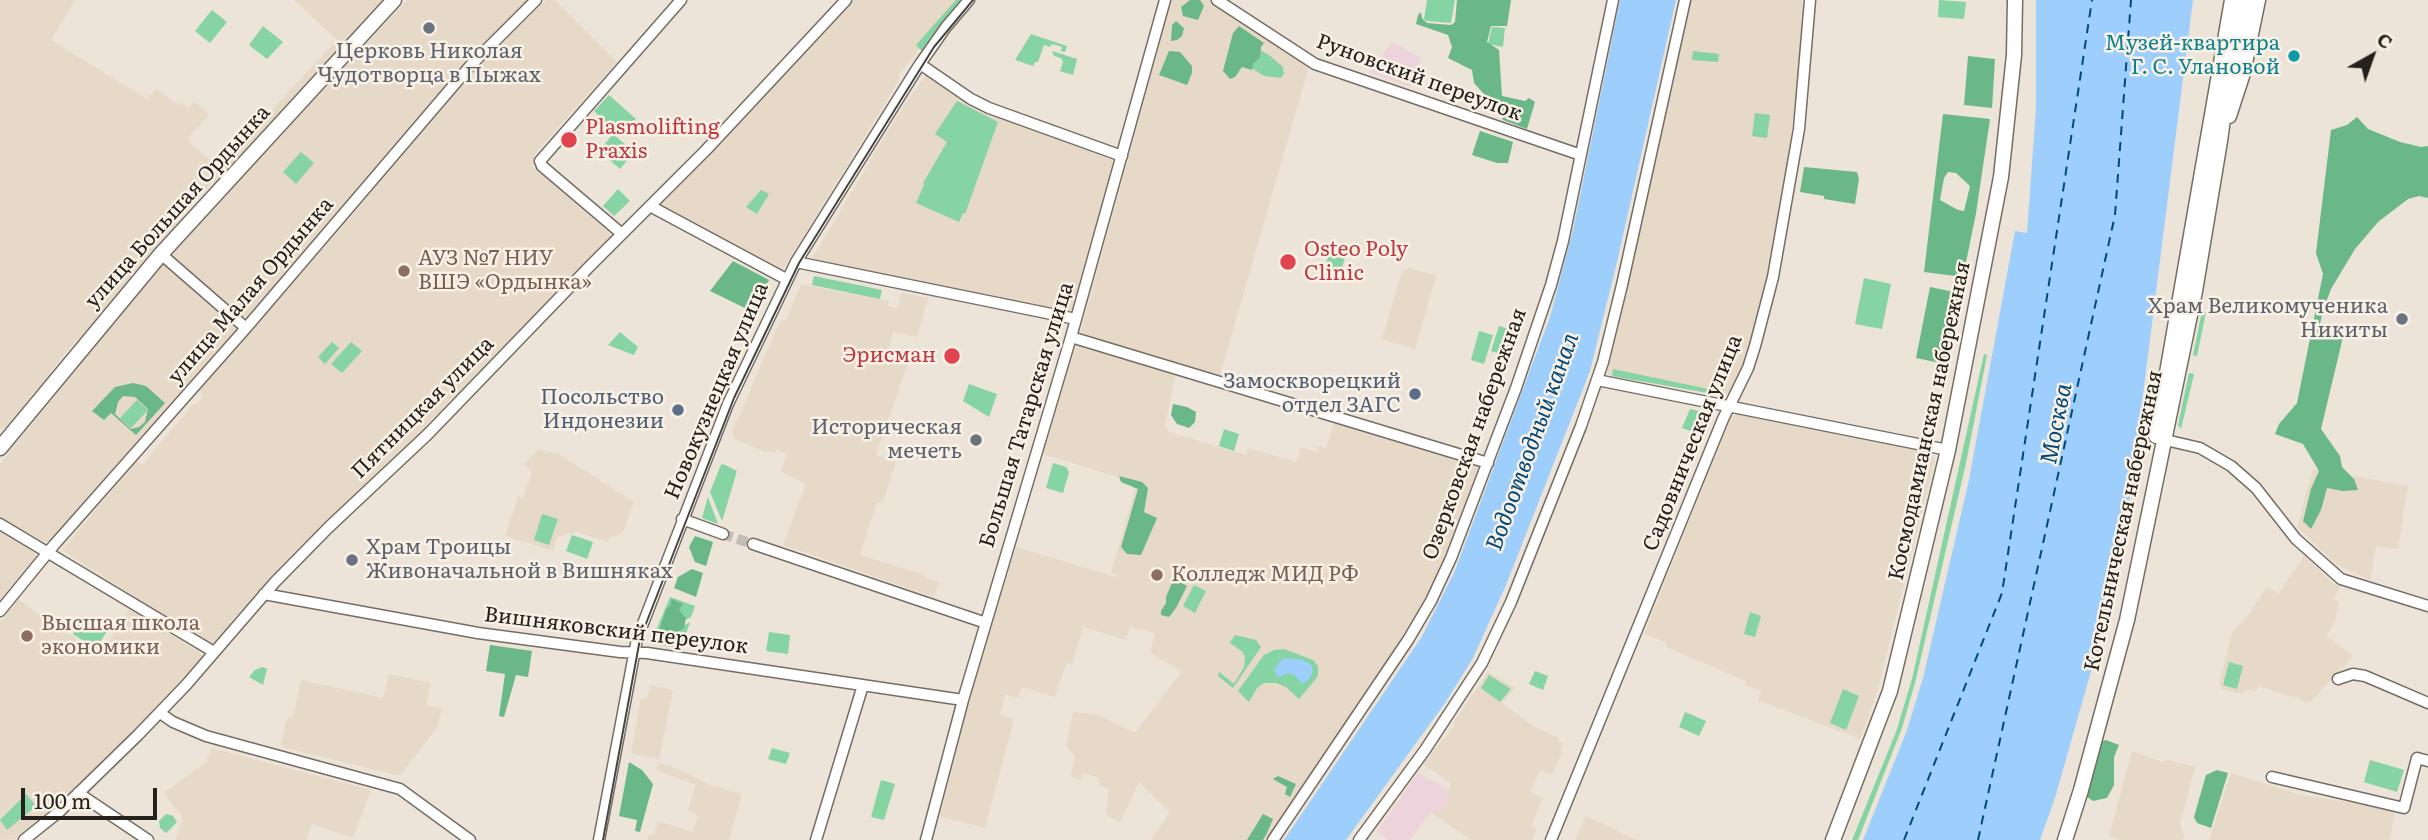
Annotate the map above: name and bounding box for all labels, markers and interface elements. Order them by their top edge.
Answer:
marker: Церковь Николая Чудотворца в Пыжах [421,20,437,36]
north arrow [2337,21,2407,91]
text: С [2371,25,2400,55]
street label: Руновский переулок [1313,29,1525,127]
place label: Музей-квартира Г. С. Улановой [2105,31,2280,81]
place label: Церковь Николая Чудотворца в Пыжах [317,39,541,89]
marker: Музей-квартира Г. С. Улановой [2286,48,2302,64]
street label: улица Большая Ордынка [80,100,276,314]
place label: Plasmolifting Praxis [585,115,720,165]
marker: Plasmolifting Praxis [559,130,579,150]
street label: улица Малая Ордынка [163,193,339,389]
place label: Osteo Poly Clinic [1304,237,1408,287]
place label: АУЗ №7 НИУ ВШЭ «Ордынка» [418,246,592,296]
marker: Osteo Poly Clinic [1278,252,1298,272]
street label: Космодамианская набережная [1884,259,1976,583]
marker: АУЗ №7 НИУ ВШЭ «Ордынка» [396,263,412,279]
street label: Новокузнецкая улица [660,279,774,503]
street label: Большая Татарская улица [975,279,1079,551]
place label: Храм Великомученика Никиты [2148,294,2388,344]
street label: Озерковская набережная [1418,305,1532,563]
marker: Храм Великомученика Никиты [2394,311,2410,327]
water label: Водоотводный канал [1481,329,1585,555]
street label: Садовническая улица [1638,331,1748,555]
street label: Пятницкая улица [347,332,499,484]
place label: Эрисман [843,343,936,369]
marker: Эрисман [942,346,962,366]
street label: Котельническая набережная [2080,368,2168,674]
place label: Замоскворецкий отдел ЗАГС [1223,369,1401,419]
water label: Москва [2036,381,2078,467]
place label: Посольство Индонезии [540,385,664,435]
marker: Замоскворецкий отдел ЗАГС [1407,386,1423,402]
marker: Посольство Индонезии [670,402,686,418]
place label: Историческая мечеть [811,415,962,465]
marker: Историческая мечеть [968,432,984,448]
place label: Храм Троицы Живоначальной в Вишняках [366,535,673,585]
marker: Храм Троицы Живоначальной в Вишняках [344,552,360,568]
place label: Колледж МИД РФ [1171,562,1359,588]
marker: Колледж МИД РФ [1149,567,1165,583]
street label: Вишняковский переулок [483,602,749,660]
place label: Высшая школа экономики [41,611,200,661]
marker: Высшая школа экономики [19,628,35,644]
scale bar [24,774,161,818]
text: 100 m [34,784,91,815]

